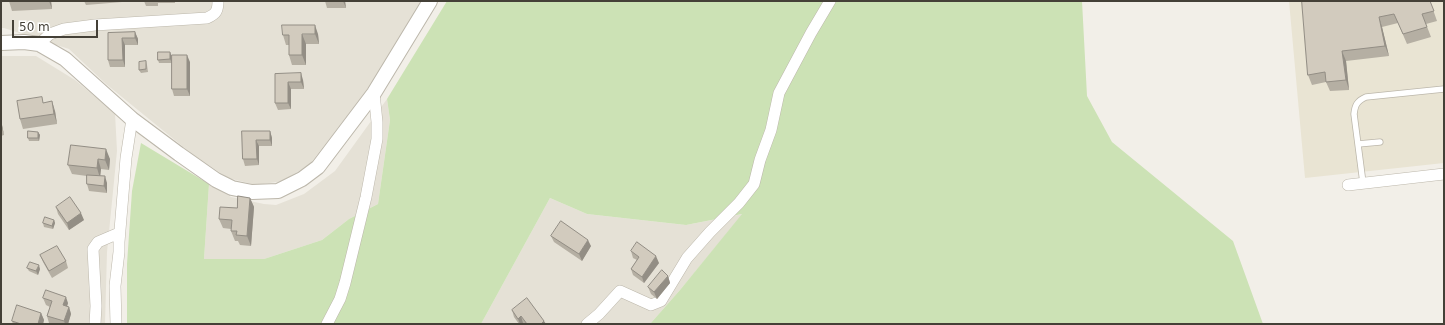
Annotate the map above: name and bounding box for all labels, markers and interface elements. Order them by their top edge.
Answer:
scale bar [14,12,100,38]
text: 50 m [19,20,50,34]

